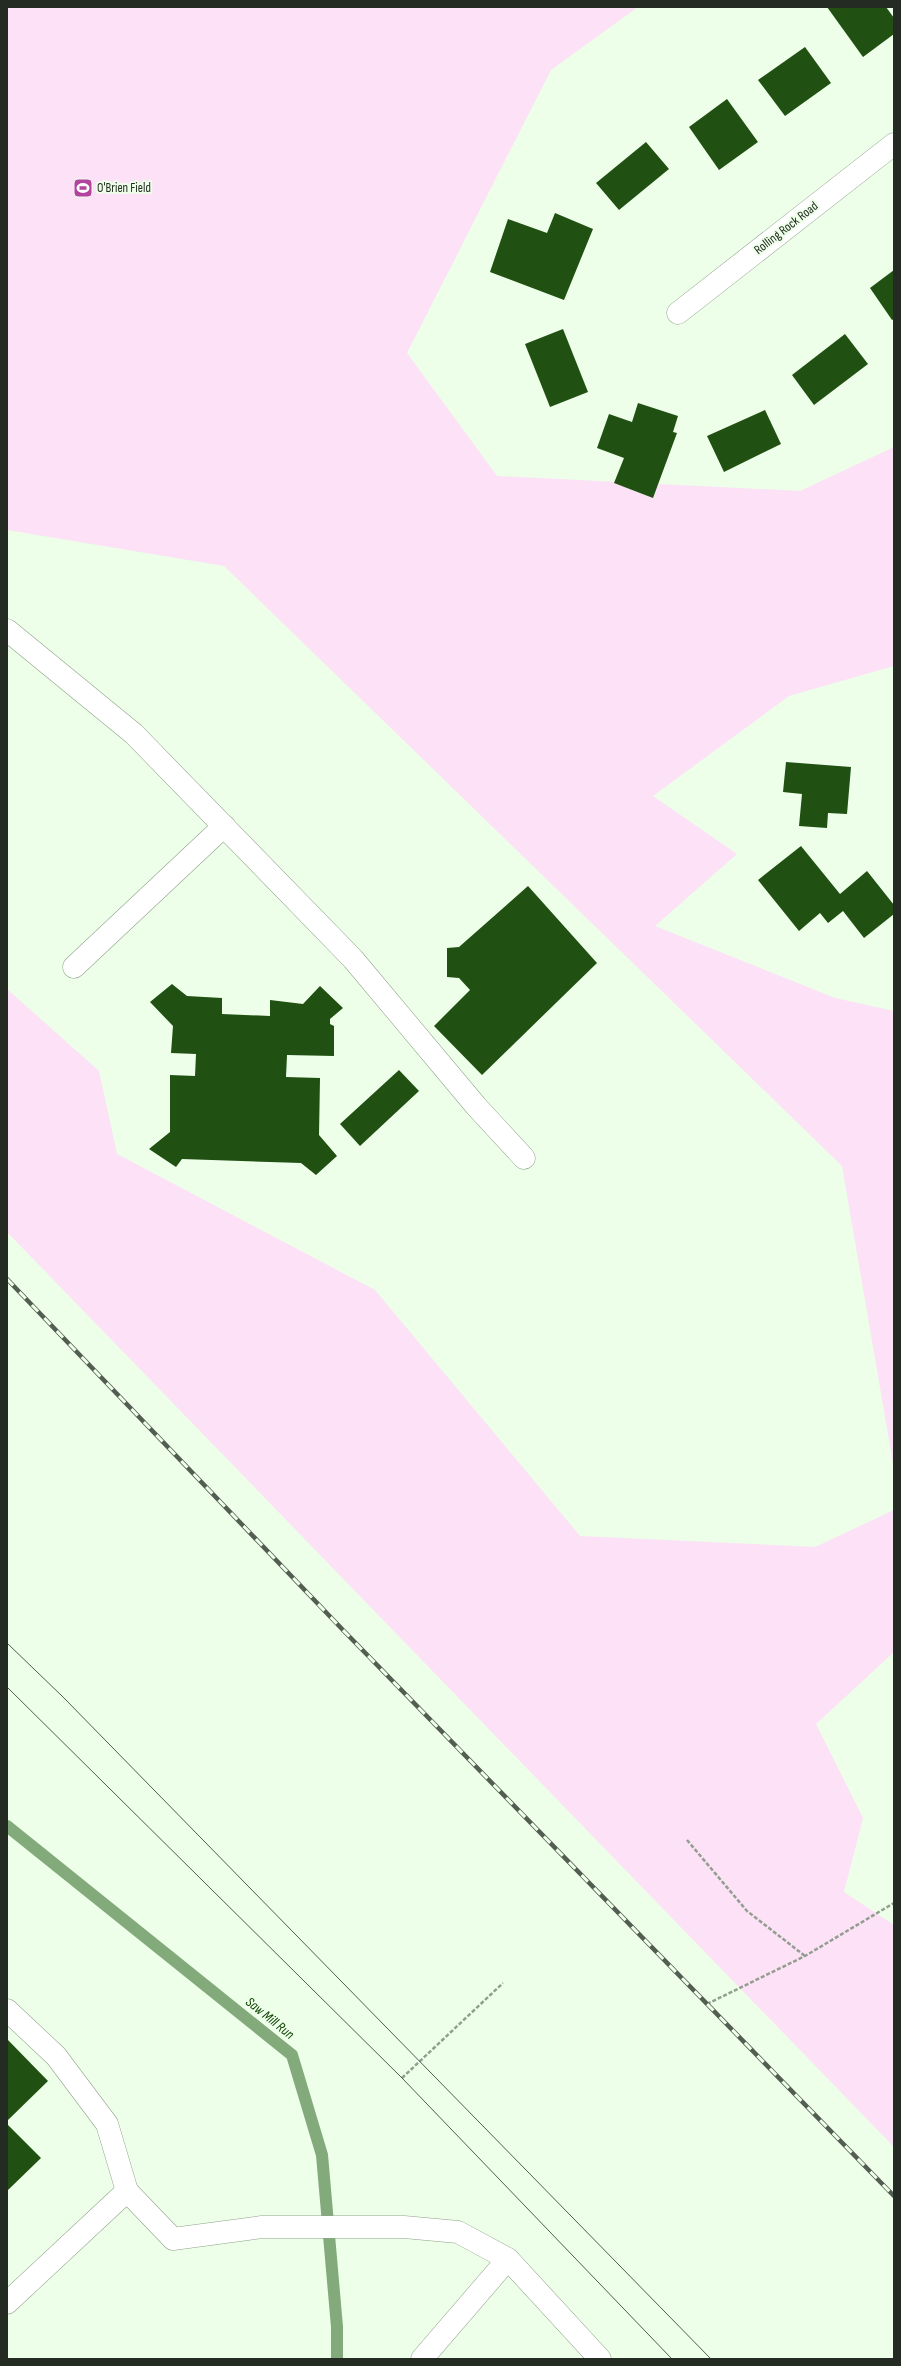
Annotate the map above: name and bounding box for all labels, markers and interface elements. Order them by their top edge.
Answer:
sports icon: O'Brien Field [72,177,94,199]
place label: O'Brien Field [97,180,151,196]
street label: Rolling Rock Road [751,198,821,258]
water label: Saw Mill Run [242,1993,298,2043]

